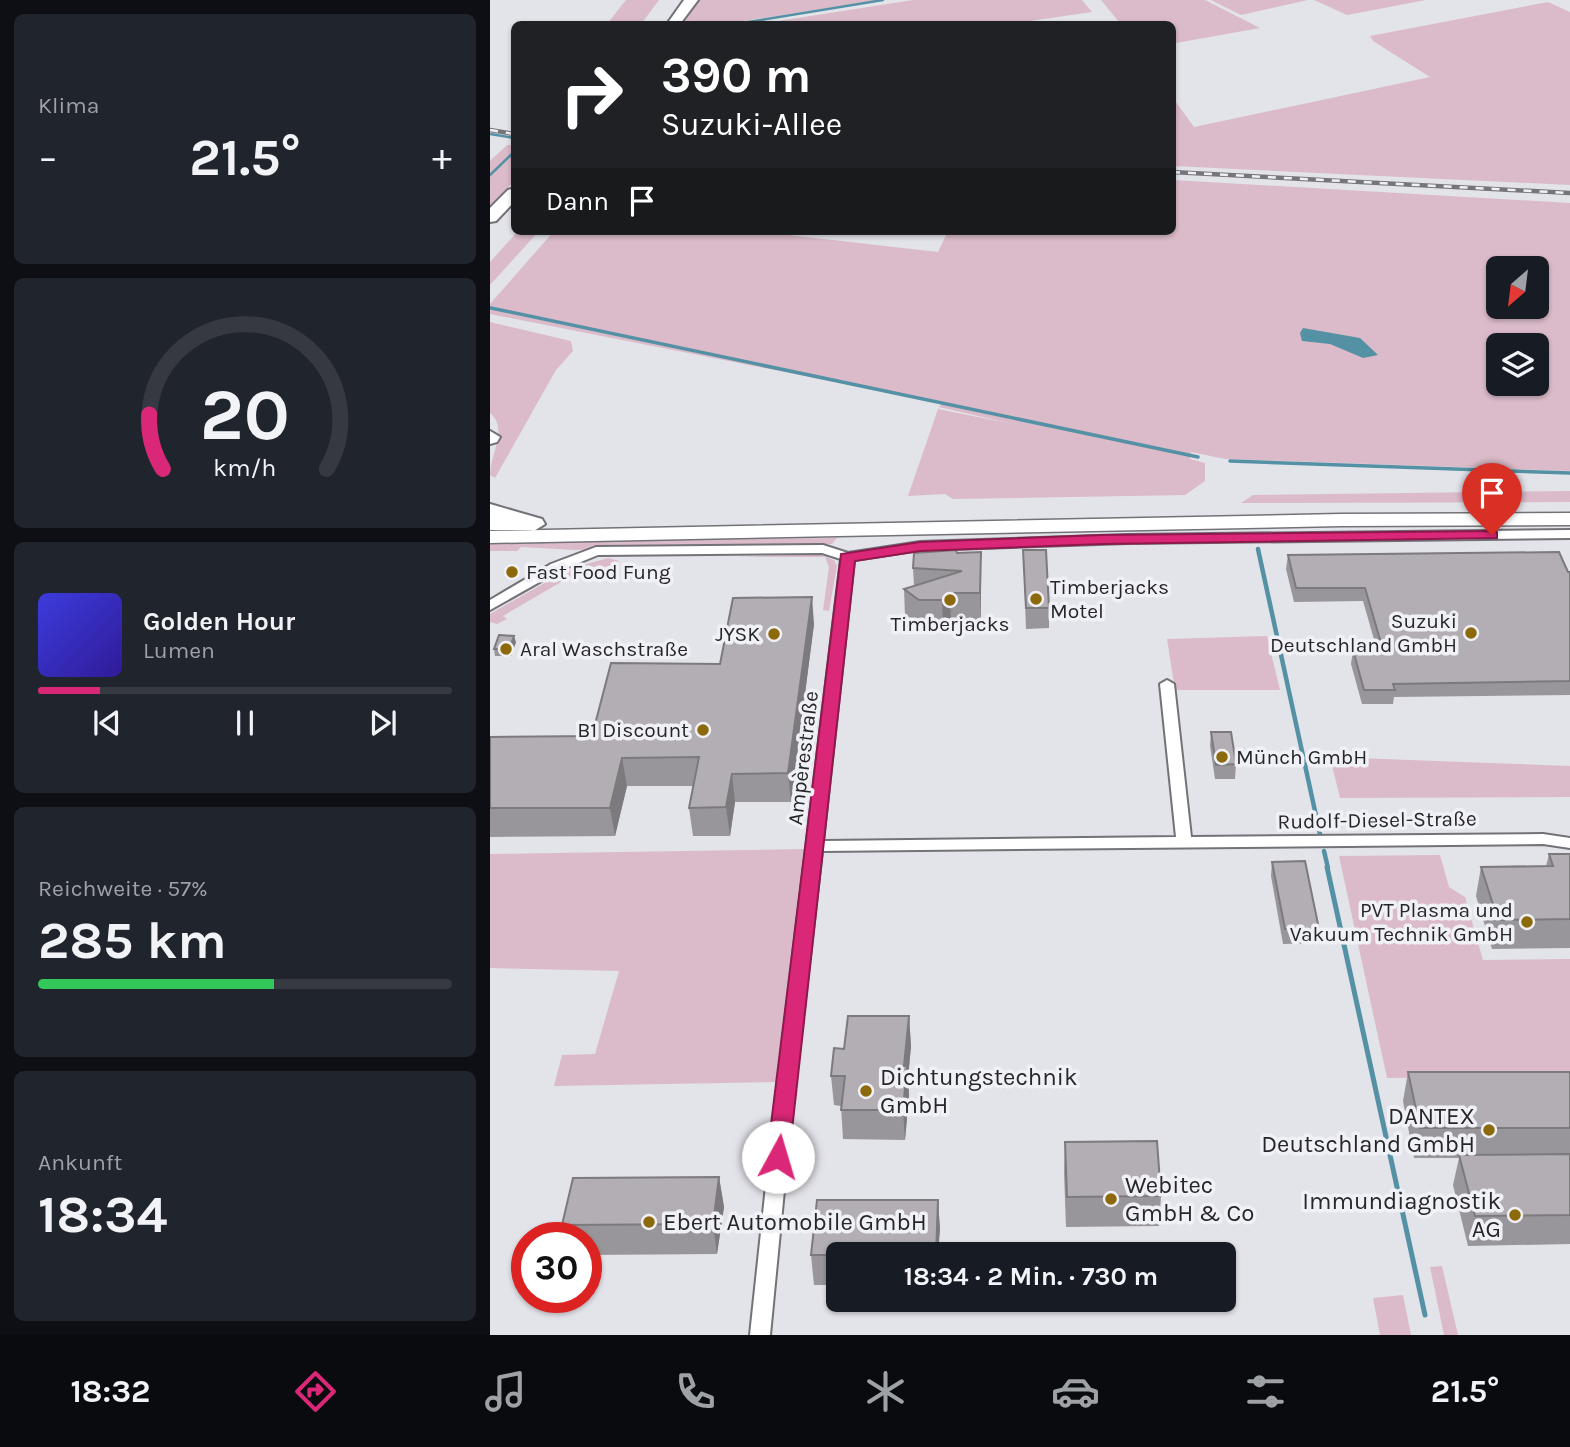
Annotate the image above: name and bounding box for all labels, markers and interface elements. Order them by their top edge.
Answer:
text: 390 m [661,47,811,104]
icon: right [546,49,637,140]
text: Klima [38,92,99,119]
text: Suzuki-Allee [661,106,842,143]
text: 21.5° [189,127,301,188]
text: − [38,135,58,180]
text: + [432,135,452,180]
icon: arrive [623,182,661,220]
text: Dann [546,186,609,217]
north arrow [1486,256,1549,318]
map controls [1486,256,1549,396]
button: layers [1486,333,1549,396]
text: 20 [200,373,290,458]
text: km/h [213,453,277,482]
pin [1462,463,1522,535]
icon: arrive [1473,474,1511,512]
place label: Fast Food Fung [526,560,671,584]
marker: Fast Food Fung [504,564,520,580]
place label: Timberjacks Motel [1050,575,1169,623]
marker: Timberjacks Motel [1028,591,1044,607]
marker: Timberjacks [942,592,958,608]
text: Golden Hour [143,606,295,637]
place label: Suzuki Deutschland GmbH [1270,609,1457,657]
place label: Timberjacks [890,612,1010,636]
place label: JYSK [715,622,760,646]
marker: Suzuki Deutschland GmbH [1463,625,1479,641]
marker: JYSK [766,626,782,642]
text: Lumen [143,637,215,664]
place label: Aral Waschstraße [520,637,688,661]
marker: Aral Waschstraße [498,641,514,657]
street label: Ampèrestraße [783,690,823,826]
icon: previous [88,704,126,742]
icon: pause [226,704,264,742]
icon: next [364,704,402,742]
place label: B1 Discount [577,718,689,742]
marker: B1 Discount [695,722,711,738]
place label: Münch GmbH [1236,745,1367,769]
marker: Münch GmbH [1214,749,1230,765]
street label: Rudolf-Diesel-Straße [1277,806,1477,834]
text: Reichweite · 57% [38,875,208,902]
place label: PVT Plasma und Vakuum Technik GmbH [1290,898,1513,946]
text: 285 km [38,910,227,971]
marker: PVT Plasma und Vakuum Technik GmbH [1519,914,1535,930]
place label: Dichtungstechnik GmbH [880,1063,1077,1119]
marker: Dichtungstechnik GmbH [858,1083,874,1099]
place label: DANTEX Deutschland GmbH [1261,1102,1475,1158]
position arrow [741,1120,815,1194]
marker: DANTEX Deutschland GmbH [1481,1122,1497,1138]
text: Ankunft [38,1149,122,1176]
place label: Webitec GmbH & Co [1125,1171,1254,1227]
text: 18:34 [38,1184,167,1245]
place label: Immundiagnostik AG [1302,1187,1501,1243]
marker: Webitec GmbH & Co [1103,1191,1119,1207]
marker: Immundiagnostik AG [1507,1207,1523,1223]
place label: Ebert Automobile GmbH [663,1208,927,1236]
marker: Ebert Automobile GmbH [641,1214,657,1230]
speed limit sign: 30 [511,1222,602,1313]
text: 18:34 · 2 Min. · 730 m [904,1261,1158,1292]
icon: directions [291,1367,340,1416]
icon: music [481,1367,530,1416]
icon: phone [671,1367,720,1416]
icon: climate [861,1367,910,1416]
icon: car [1051,1367,1100,1416]
icon: filters [1241,1367,1290,1416]
text: 18:32 [70,1373,150,1410]
text: 21.5° [1431,1373,1500,1410]

